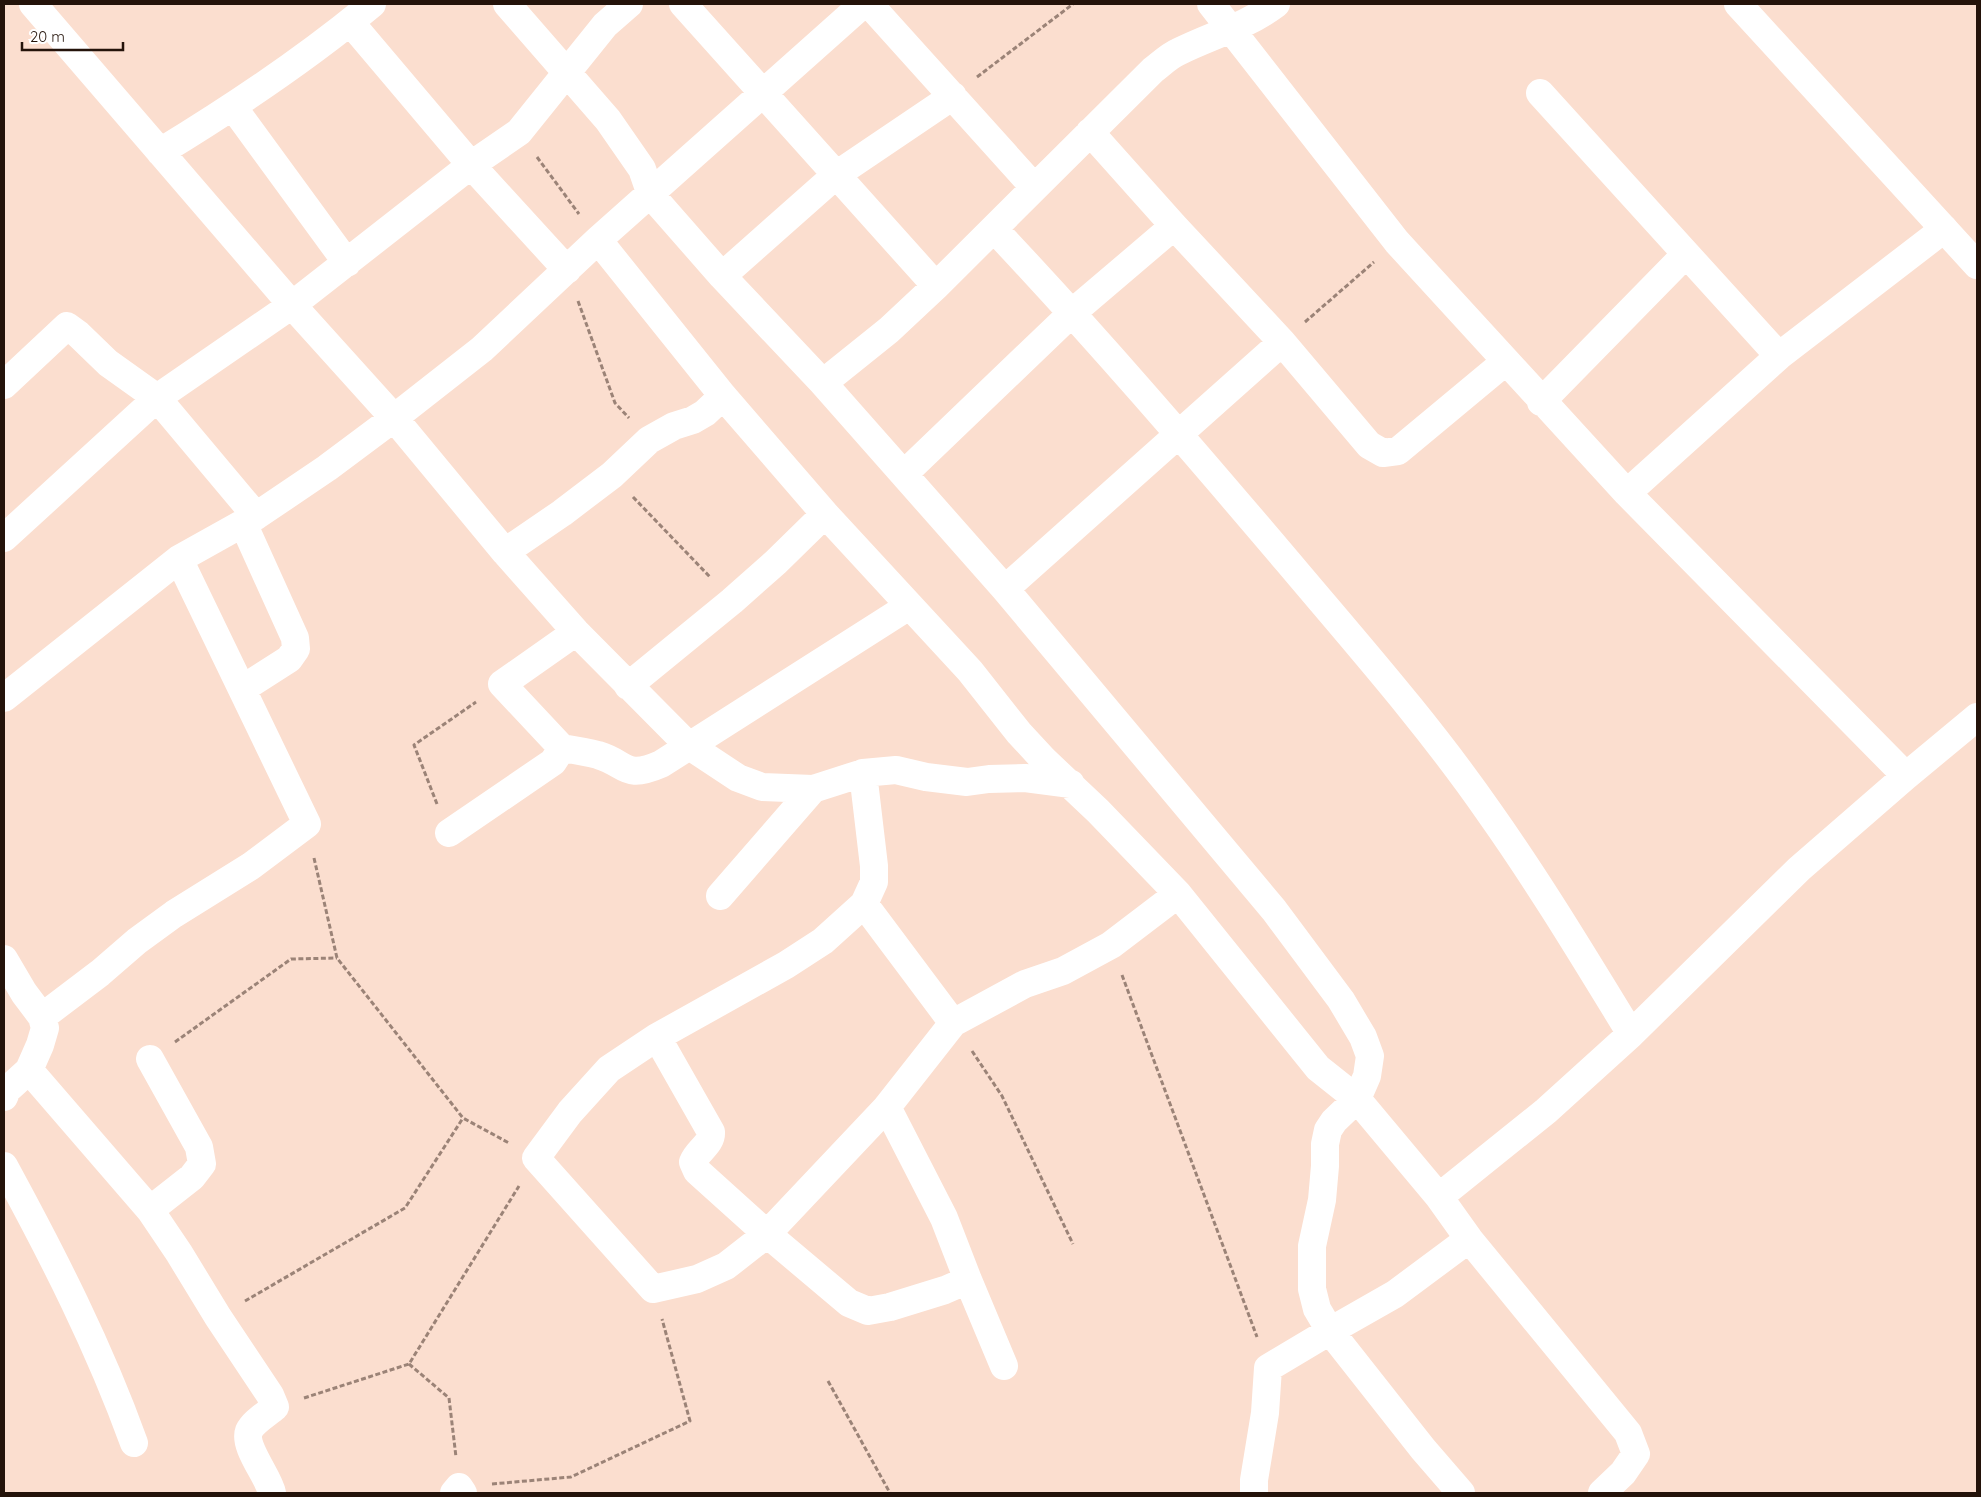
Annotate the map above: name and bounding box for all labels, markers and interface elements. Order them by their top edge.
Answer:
scale bar [22,20,124,52]
text: 20 m [30,27,65,46]

